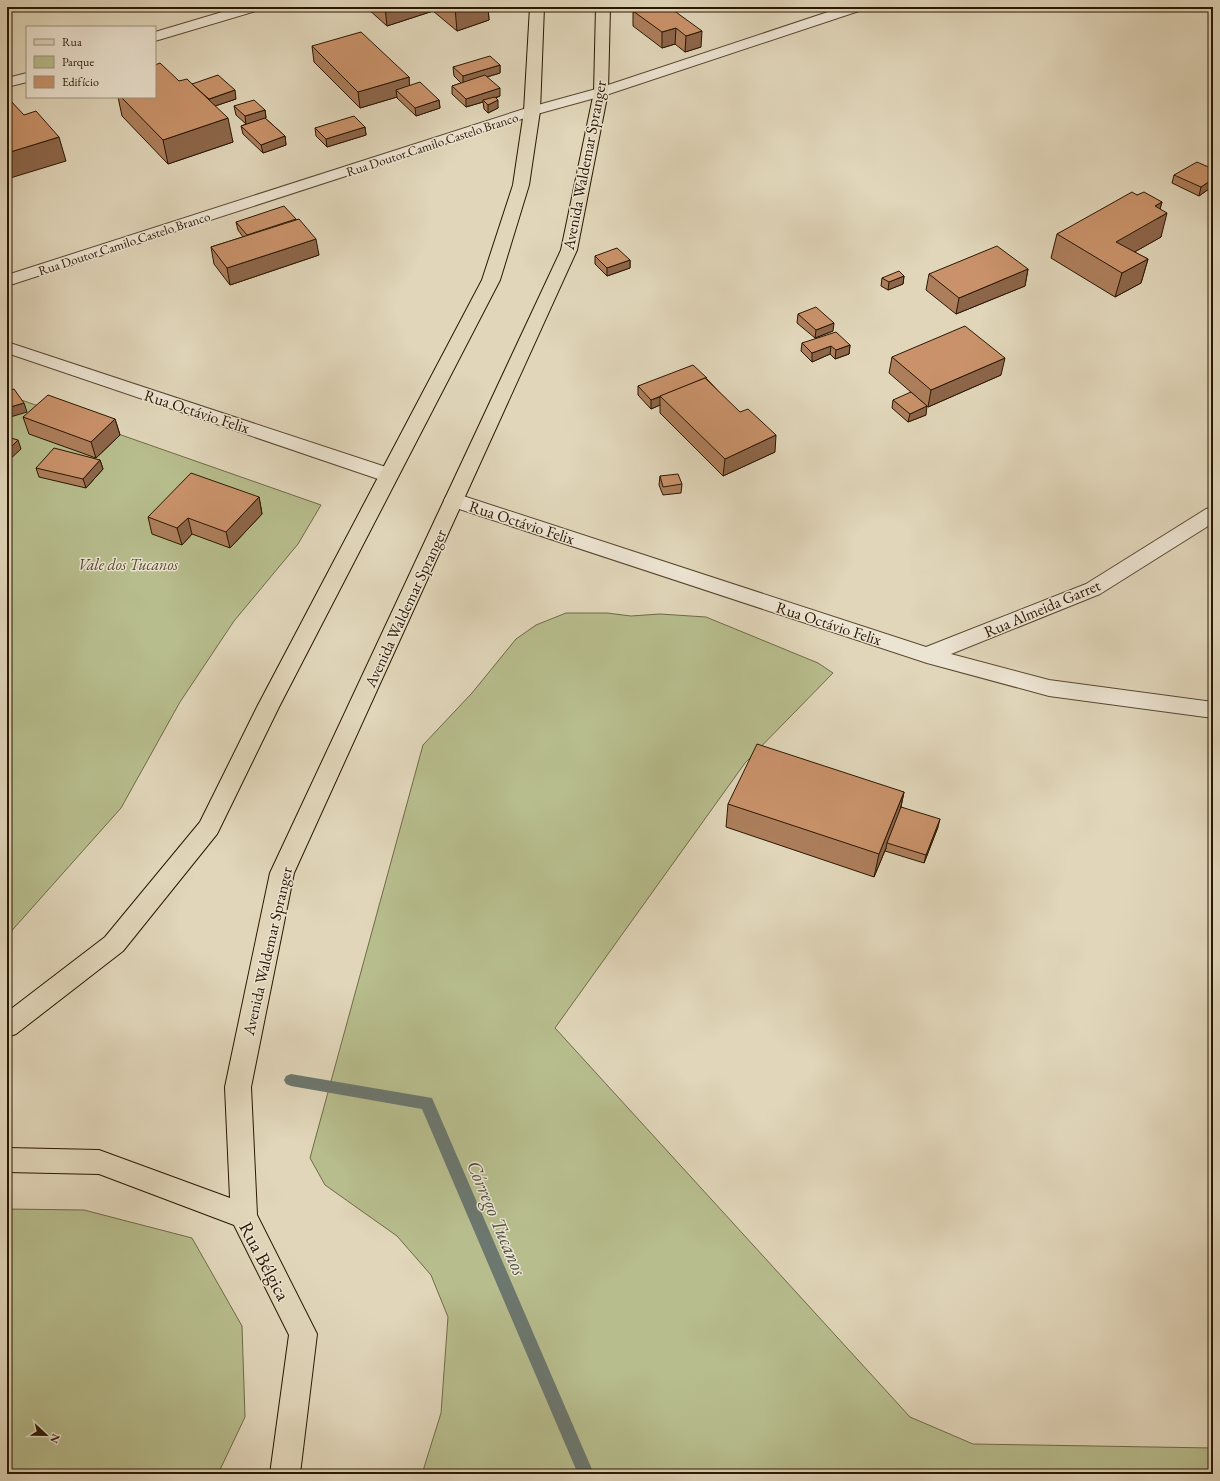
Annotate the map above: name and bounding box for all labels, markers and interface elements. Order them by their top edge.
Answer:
legend [26,26,156,98]
text: Rua [62,34,82,50]
text: Parque [62,54,94,70]
text: Edifício [62,74,99,90]
street label: Avenida Waldemar Spranger [558,78,611,253]
street label: Rua Doutor Camilo Castelo Branco [344,109,520,180]
street label: Rua Doutor Camilo Castelo Branco [36,208,212,279]
street label: Rua Octávio Felix [141,385,252,438]
street label: Rua Octávio Felix [466,496,577,549]
street label: Avenida Waldemar Spranger [359,525,452,692]
park label: Vale dos Tucanos [78,554,179,575]
street label: Rua Almeida Garret [981,574,1104,642]
street label: Rua Octávio Felix [773,597,884,650]
street label: Avenida Waldemar Spranger [238,864,297,1038]
water label: Córrego Tucanos [461,1156,533,1280]
street label: Rua Bélgica [233,1217,296,1305]
north arrow [26,1415,66,1455]
text: N [47,1432,63,1446]

